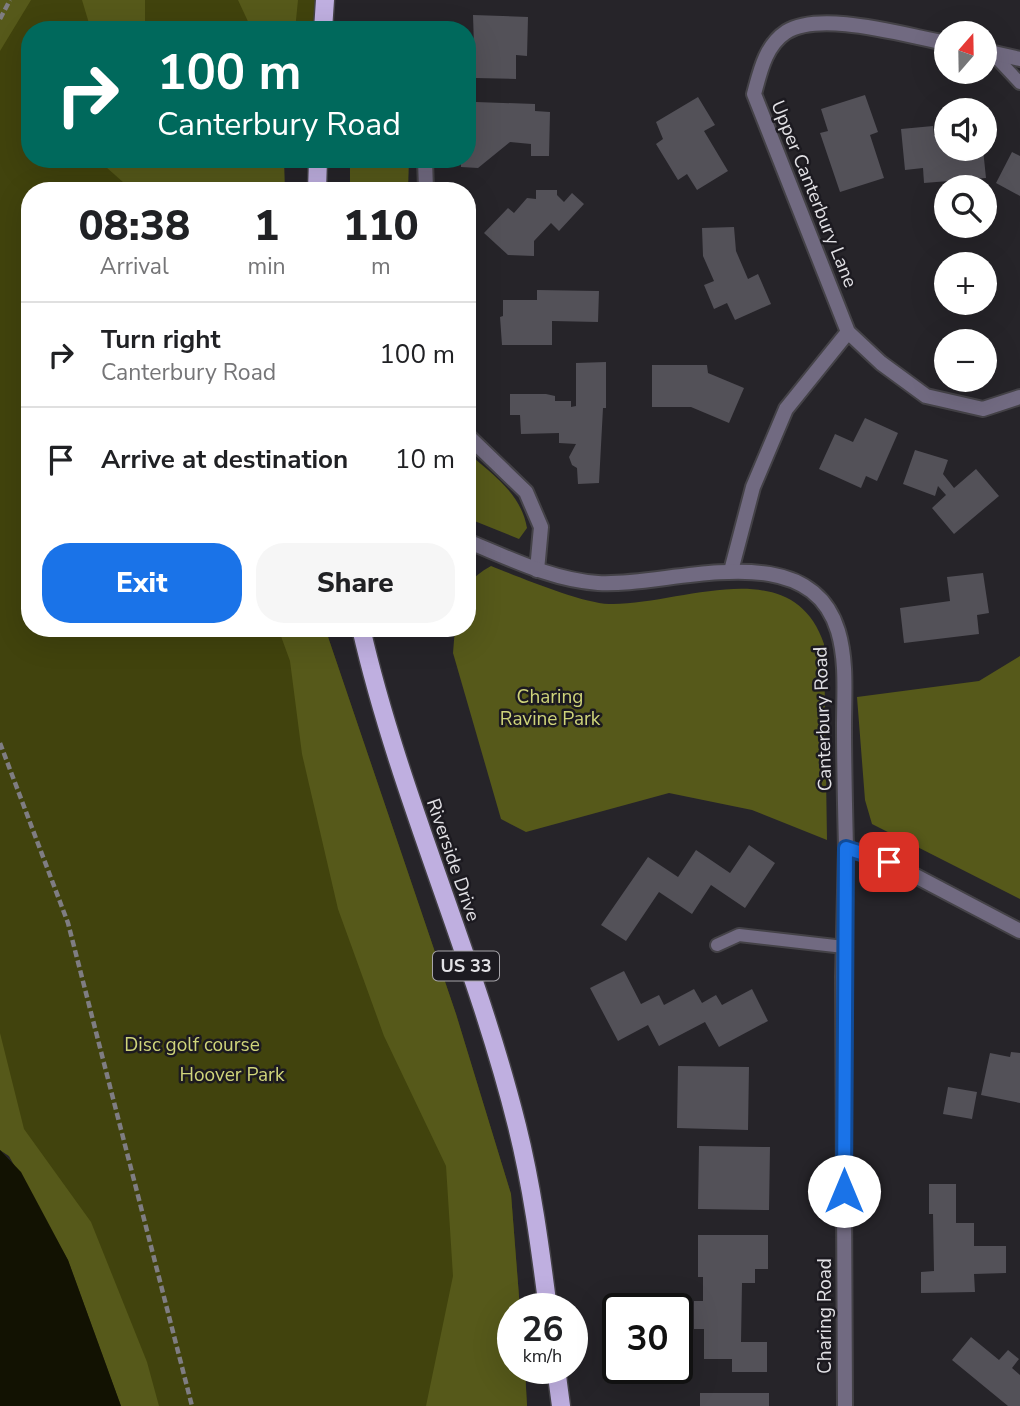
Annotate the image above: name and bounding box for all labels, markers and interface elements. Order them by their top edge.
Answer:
north arrow [934,21,998,84]
map controls [934,21,997,392]
text: 100 m [157,39,301,106]
icon: right [42,49,133,140]
street label: Upper Canterbury Lane [765,97,863,291]
button: sound [934,98,997,161]
text: Canterbury Road [157,103,401,146]
button: search [934,175,997,238]
text: 08:38 [78,198,190,255]
text: 1 [254,198,279,255]
text: 110 [343,198,419,255]
text: Arrival [100,251,169,282]
text: min [248,251,286,282]
text: m [371,251,391,282]
button: + [934,252,997,315]
text: Turn right [101,322,220,357]
button: − [934,329,997,392]
icon: right [42,336,80,374]
text: 100 m [379,337,455,372]
text: Canterbury Road [101,357,276,388]
icon: arrive [42,441,80,479]
text: Arrive at destination [101,442,348,477]
text: 10 m [395,442,455,477]
button: Exit [42,543,242,623]
button: Share [256,543,455,623]
street label: Canterbury Road [807,646,839,792]
park label: Charing Ravine Park [500,684,601,732]
street label: Riverside Drive [420,795,486,925]
pin [859,832,919,892]
icon: arrive [870,843,908,881]
road number: US 33 [433,951,499,981]
park label: Disc golf course [124,1032,260,1058]
park label: Hoover Park [180,1062,285,1088]
position arrow [807,1154,881,1228]
street label: Charing Road [812,1258,838,1374]
speed limit sign: 30 [602,1293,693,1384]
text: 26 [521,1306,564,1353]
text: km/h [523,1344,562,1368]

